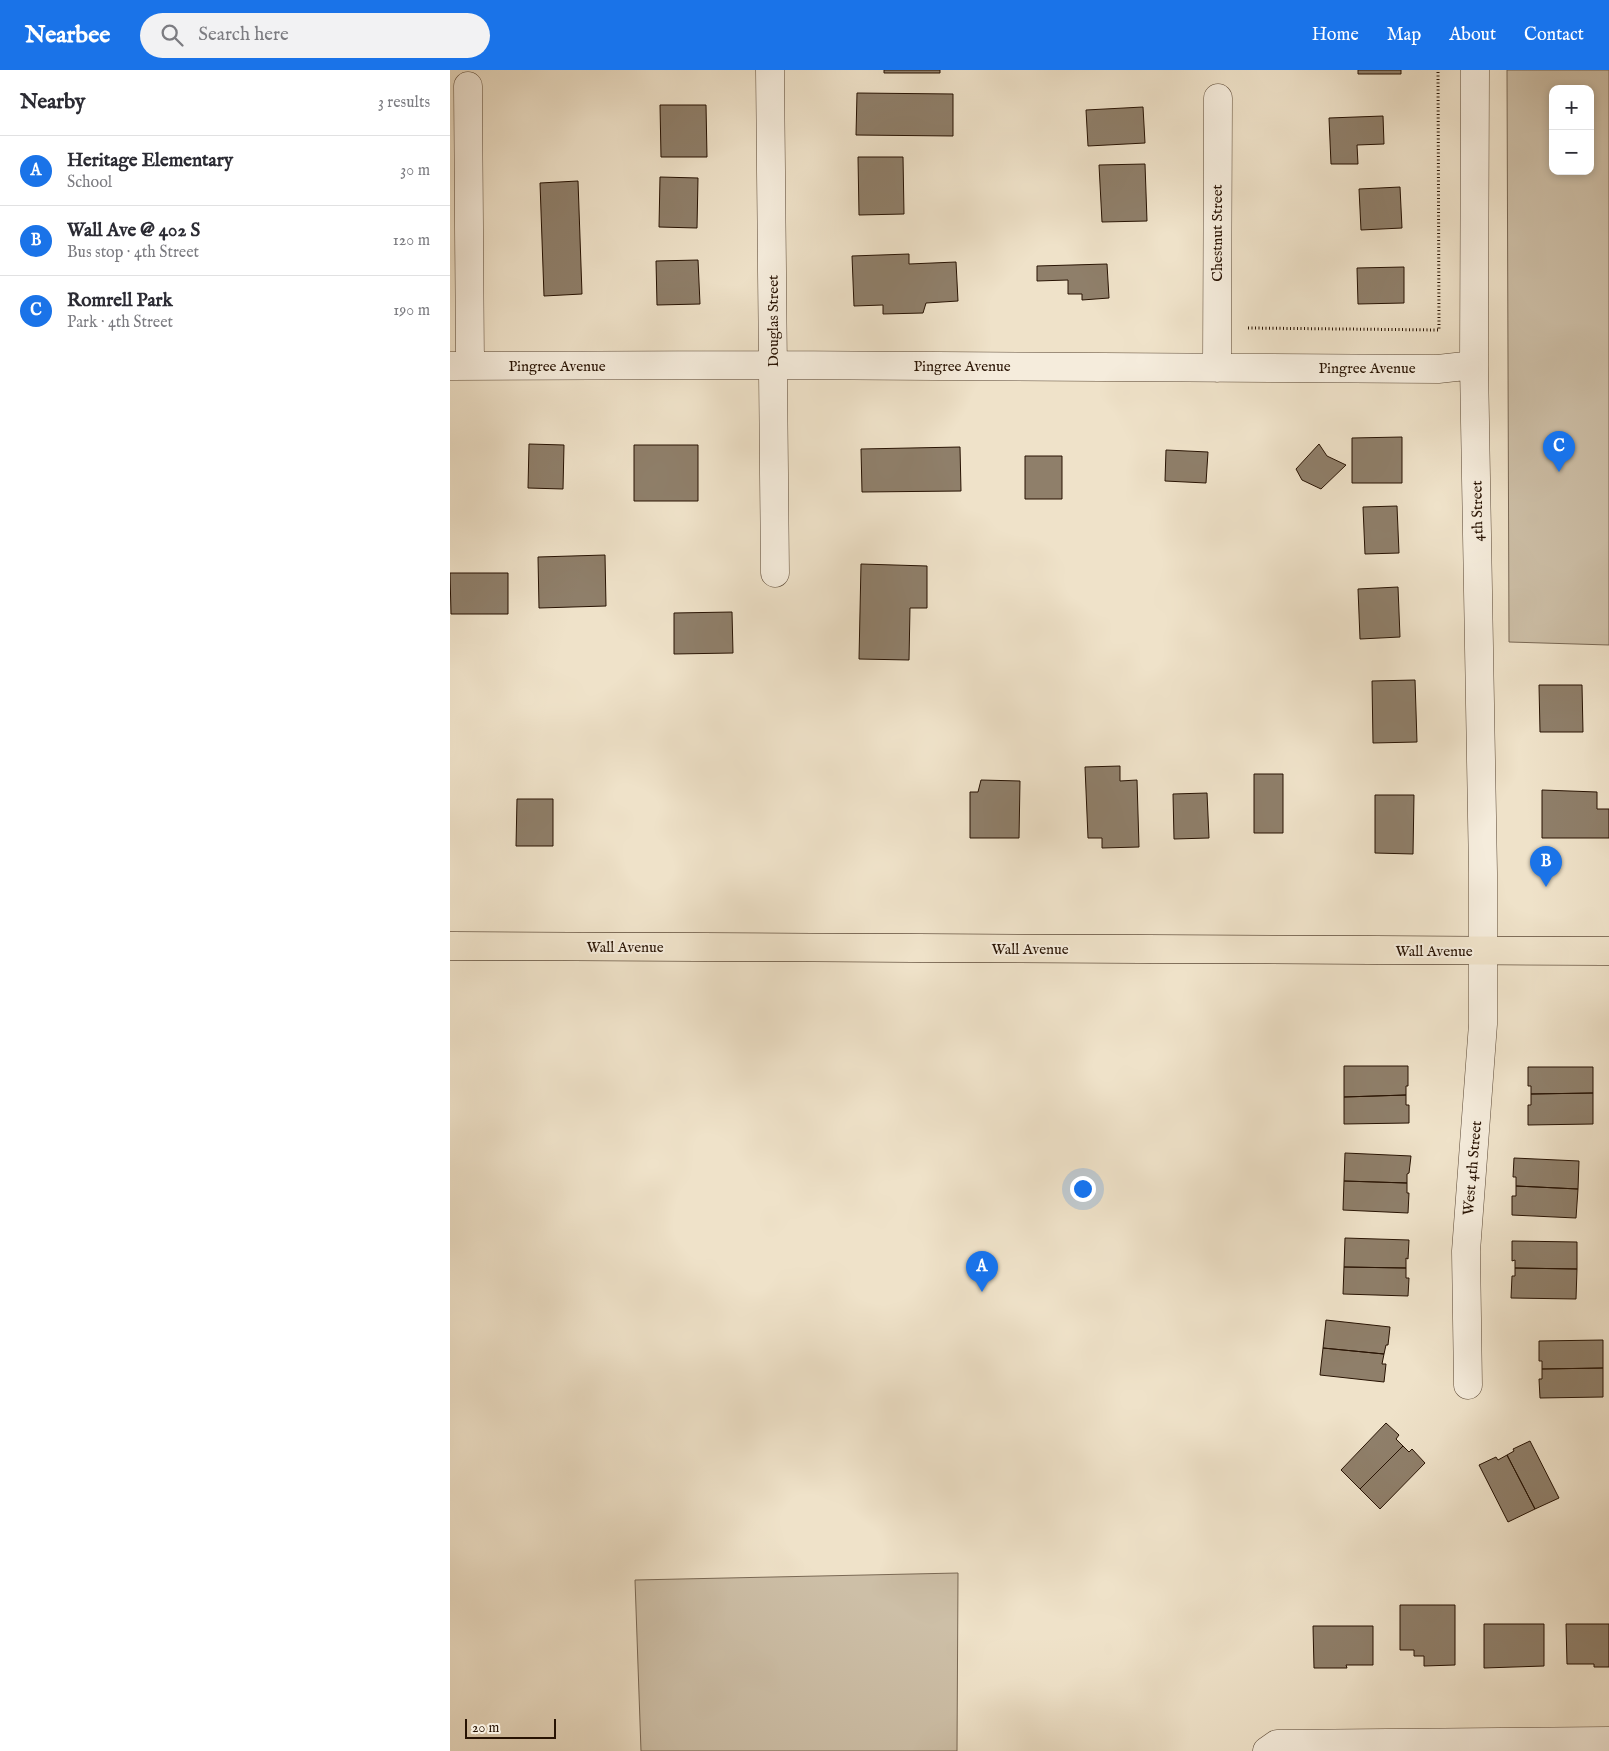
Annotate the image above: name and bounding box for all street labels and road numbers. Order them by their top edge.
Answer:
street label: Chestnut Street [1208,184,1227,282]
street label: Douglas Street [764,275,783,367]
street label: Pingree Avenue [508,357,606,376]
street label: Pingree Avenue [913,357,1011,376]
street label: Pingree Avenue [1318,359,1416,378]
street label: 4th Street [1467,480,1488,542]
street label: Wall Avenue [586,938,664,957]
street label: Wall Avenue [991,940,1069,959]
street label: Wall Avenue [1395,942,1473,961]
street label: West 4th Street [1459,1120,1486,1216]

